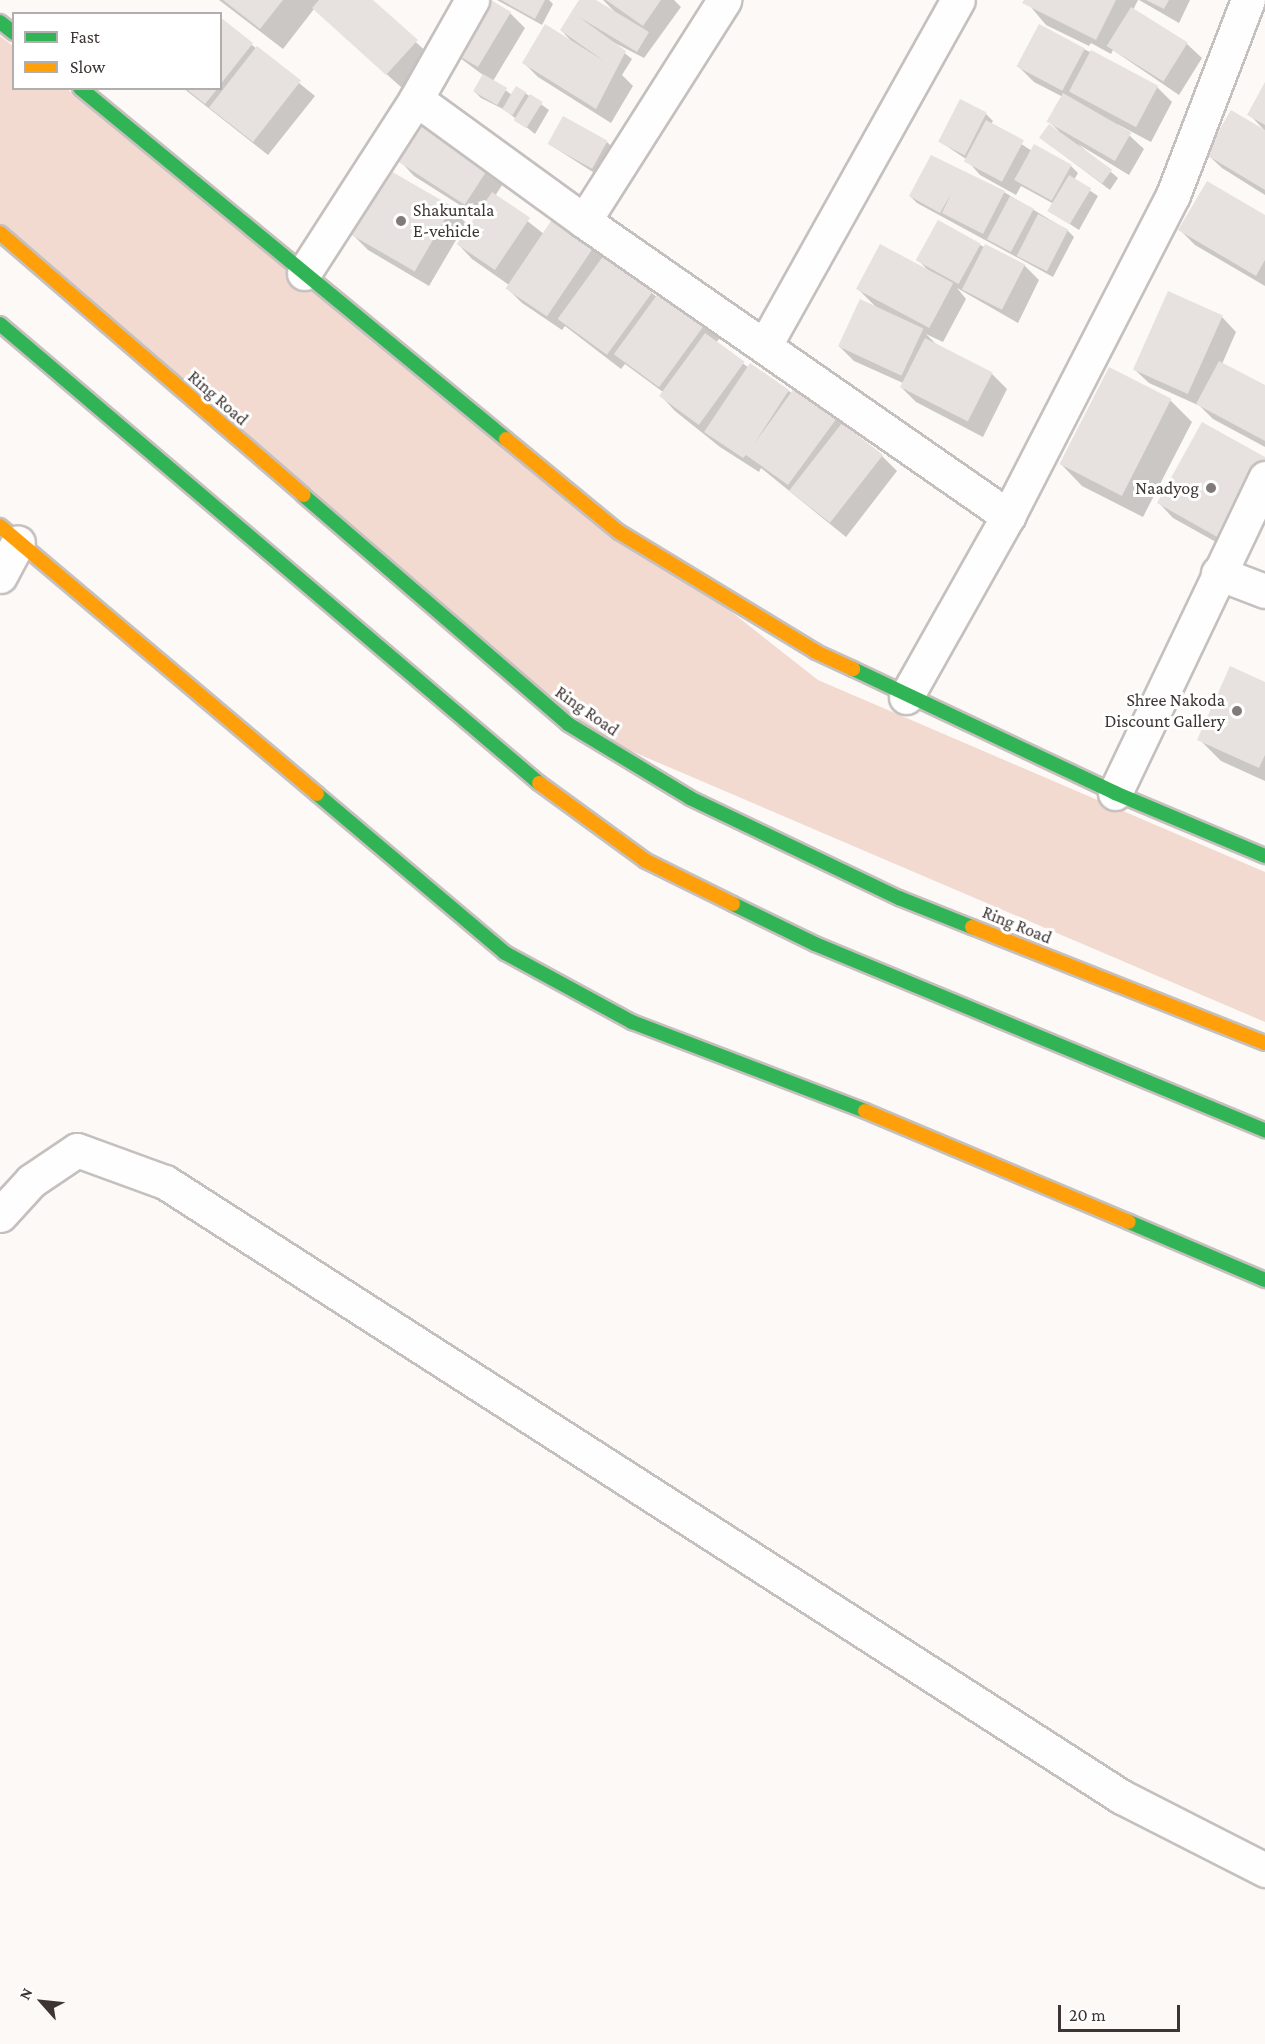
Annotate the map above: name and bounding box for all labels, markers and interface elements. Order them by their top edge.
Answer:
legend [12,12,222,90]
text: Fast [70,27,100,47]
text: Slow [70,57,105,77]
place label: Shakuntala E-vehicle [413,200,494,242]
marker: Shakuntala E-vehicle [394,214,408,228]
street label: Ring Road [183,366,253,430]
place label: Naadyog [1135,477,1199,499]
marker: Naadyog [1204,481,1218,495]
street label: Ring Road [551,681,623,741]
place label: Shree Nakoda Discount Gallery [1105,690,1225,732]
marker: Shree Nakoda Discount Gallery [1230,704,1244,718]
street label: Ring Road [979,901,1055,949]
north arrow [12,1972,72,2032]
text: N [15,1985,36,2002]
scale bar [1061,1993,1182,2031]
text: 20 m [1069,2005,1106,2025]

